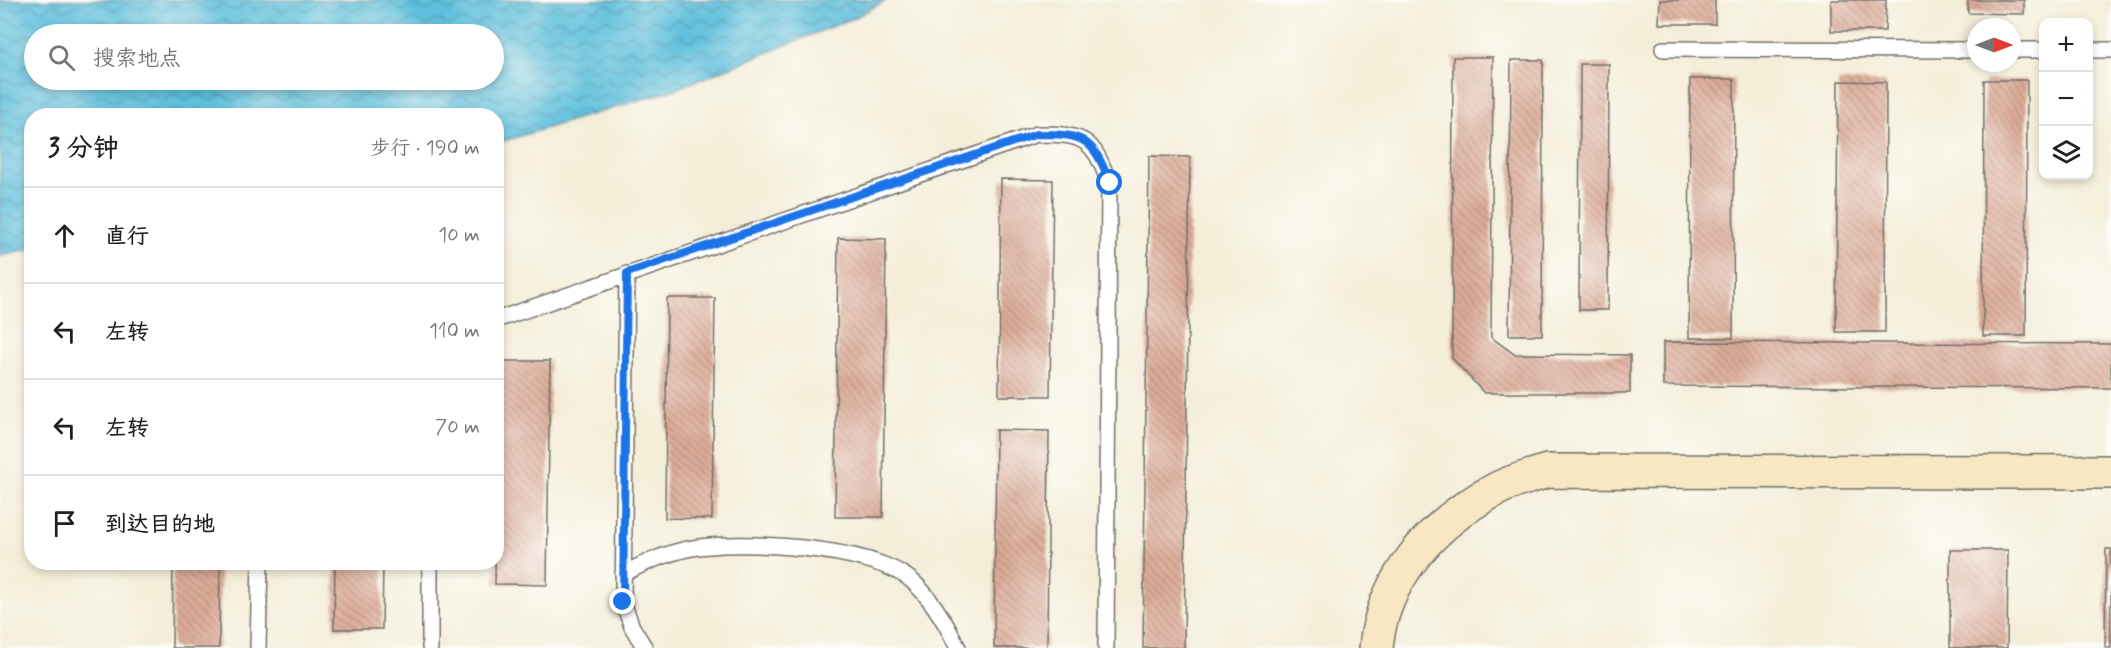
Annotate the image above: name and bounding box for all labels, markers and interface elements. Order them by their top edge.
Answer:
north arrow [1967,18,2021,72]
map controls [2039,18,2093,180]
button: + [2039,18,2093,72]
search box [24,24,504,90]
icon: search [45,41,78,74]
text: 搜索地点 [93,45,181,73]
button: − [2039,72,2093,126]
button: layers [2039,126,2093,180]
text: 3 分钟 [48,132,119,166]
text: 步行 · 190 m [370,135,480,162]
route start [1096,169,1122,195]
icon: ahead [48,219,81,252]
text: 10 m [438,222,480,249]
text: 直行 [105,223,149,251]
icon: left [48,315,81,348]
text: 110 m [429,318,480,345]
text: 左转 [105,319,149,347]
icon: left [48,411,81,444]
text: 70 m [435,414,480,441]
text: 左转 [105,415,149,443]
icon: arrive [48,507,81,540]
text: 到达目的地 [105,511,215,539]
route end [609,588,635,614]

